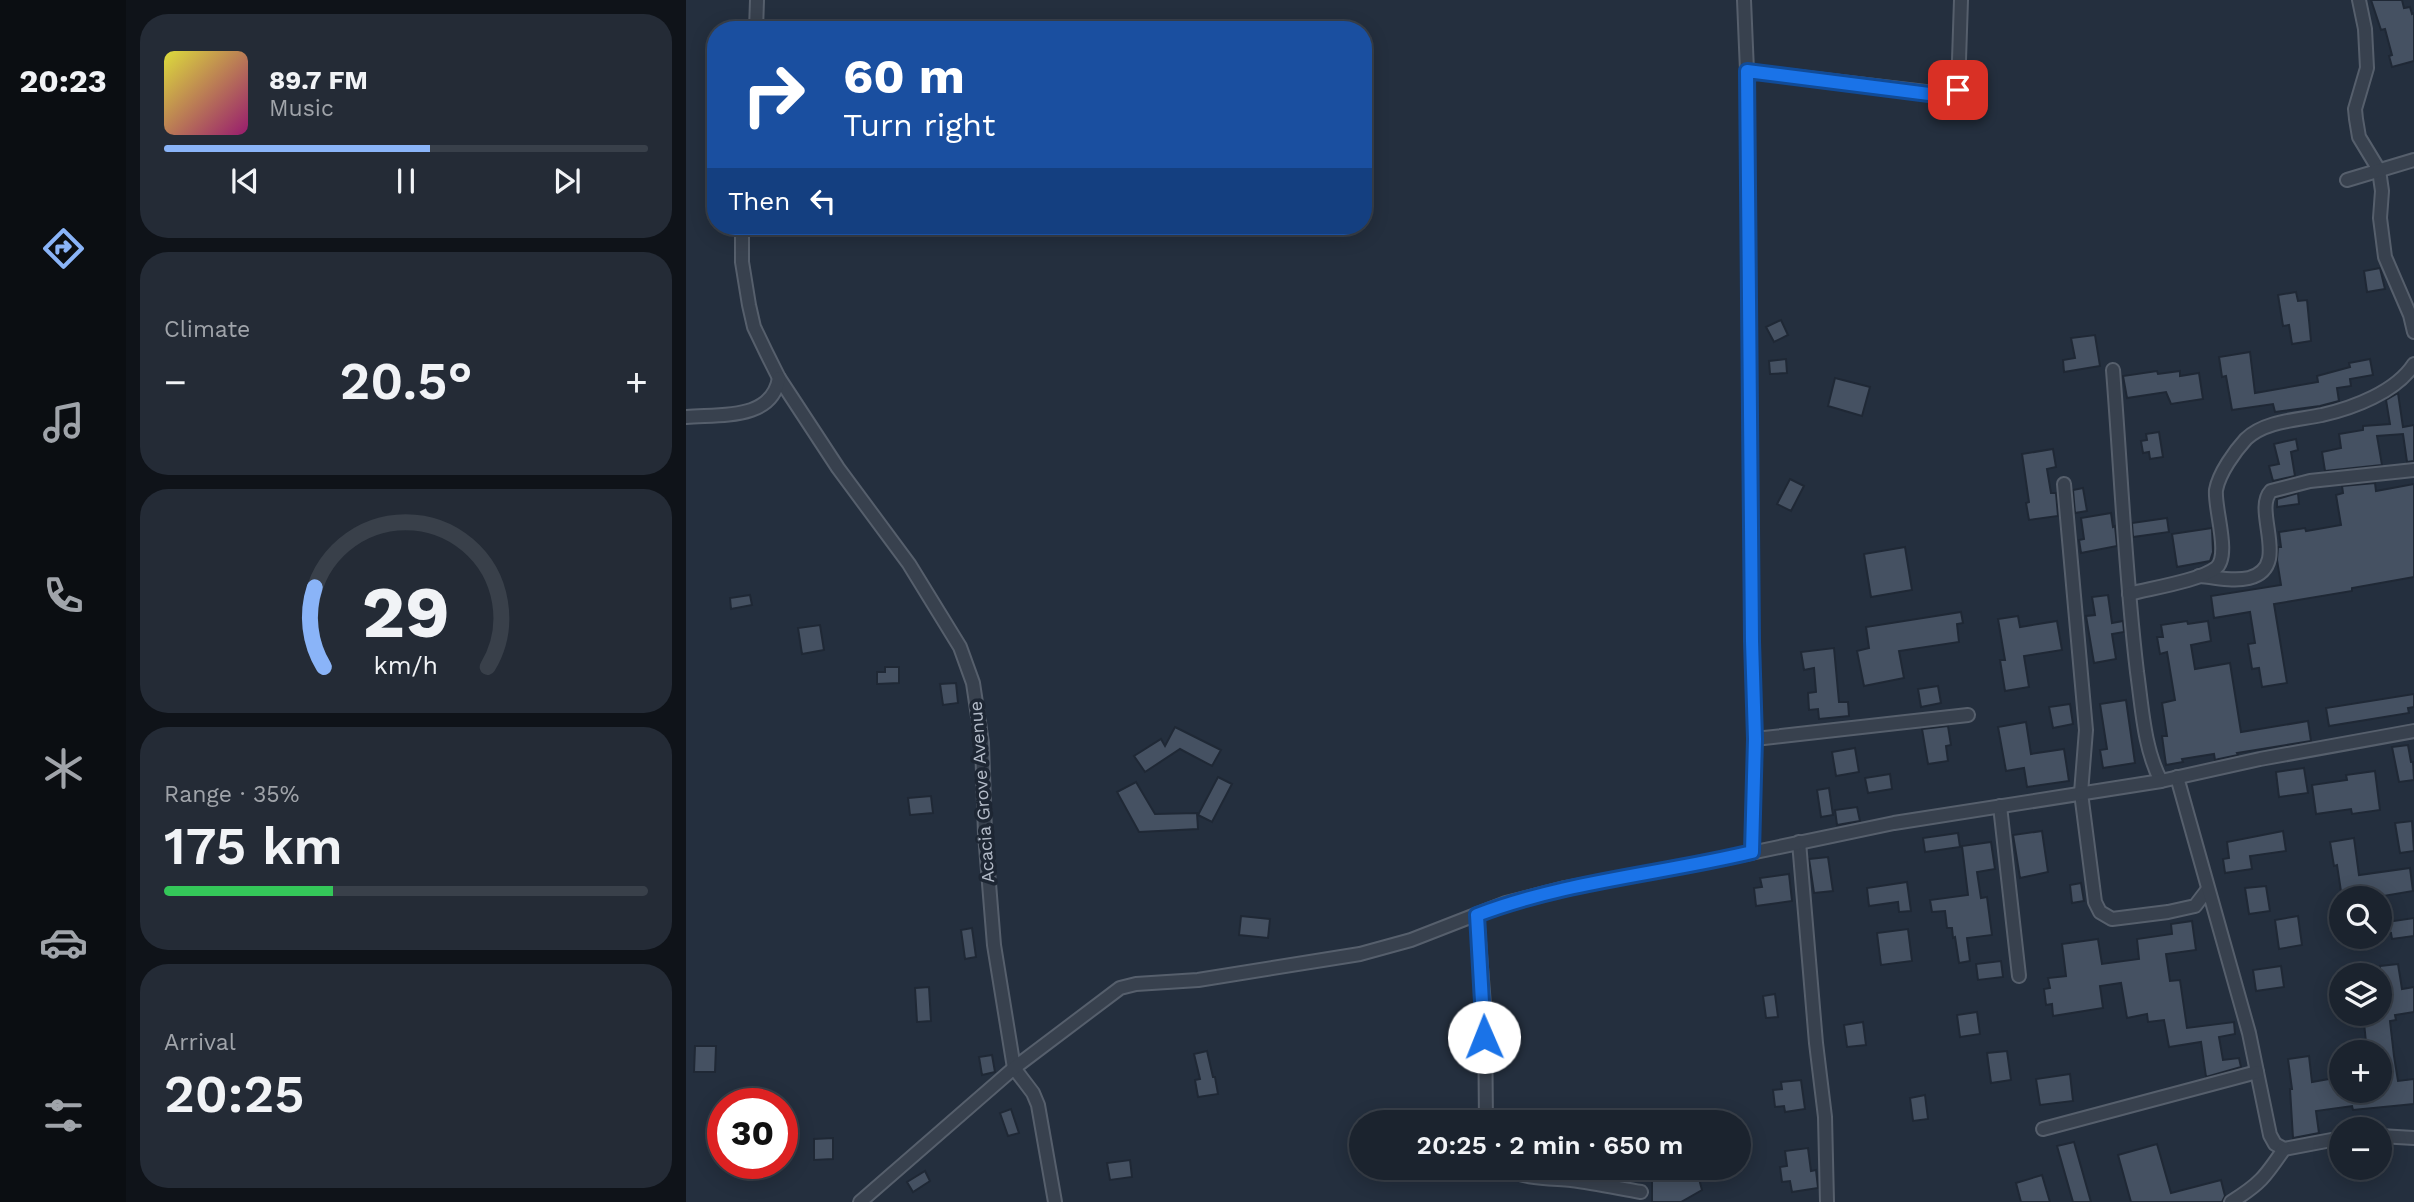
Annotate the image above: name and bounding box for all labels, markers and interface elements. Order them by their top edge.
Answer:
text: 60 m [843,47,965,105]
icon: right [728,49,819,140]
pin [1928,60,1988,120]
text: 20:23 [19,62,107,100]
text: 89.7 FM [269,65,368,95]
icon: arrive [1939,71,1977,109]
text: Music [269,95,334,122]
text: Turn right [843,106,995,144]
icon: previous [226,162,264,200]
icon: pause [387,162,425,200]
icon: next [548,162,586,200]
icon: left [804,182,842,220]
text: Then [728,186,790,216]
icon: directions [39,224,88,273]
text: Climate [164,316,250,343]
text: 20.5° [340,351,472,412]
text: − [164,360,187,404]
text: + [625,360,648,404]
icon: music [39,398,88,447]
text: 29 [362,569,450,655]
icon: phone [39,571,88,620]
text: km/h [374,651,438,680]
street label: Acacia Grove Avenue [965,700,998,884]
icon: climate [39,744,88,793]
text: Range · 35% [164,781,299,808]
text: 175 km [164,816,343,877]
map controls [2329,886,2392,1180]
button: search [2329,886,2392,949]
icon: car [39,918,88,967]
button: layers [2329,963,2392,1026]
position arrow [1447,1000,1521,1074]
text: Arrival [164,1029,236,1056]
button: + [2329,1040,2392,1103]
text: 20:25 [164,1064,304,1125]
speed limit sign: 30 [707,1088,798,1179]
icon: filters [39,1091,88,1140]
button: − [2329,1117,2392,1180]
text: 20:25 · 2 min · 650 m [1417,1130,1683,1160]

